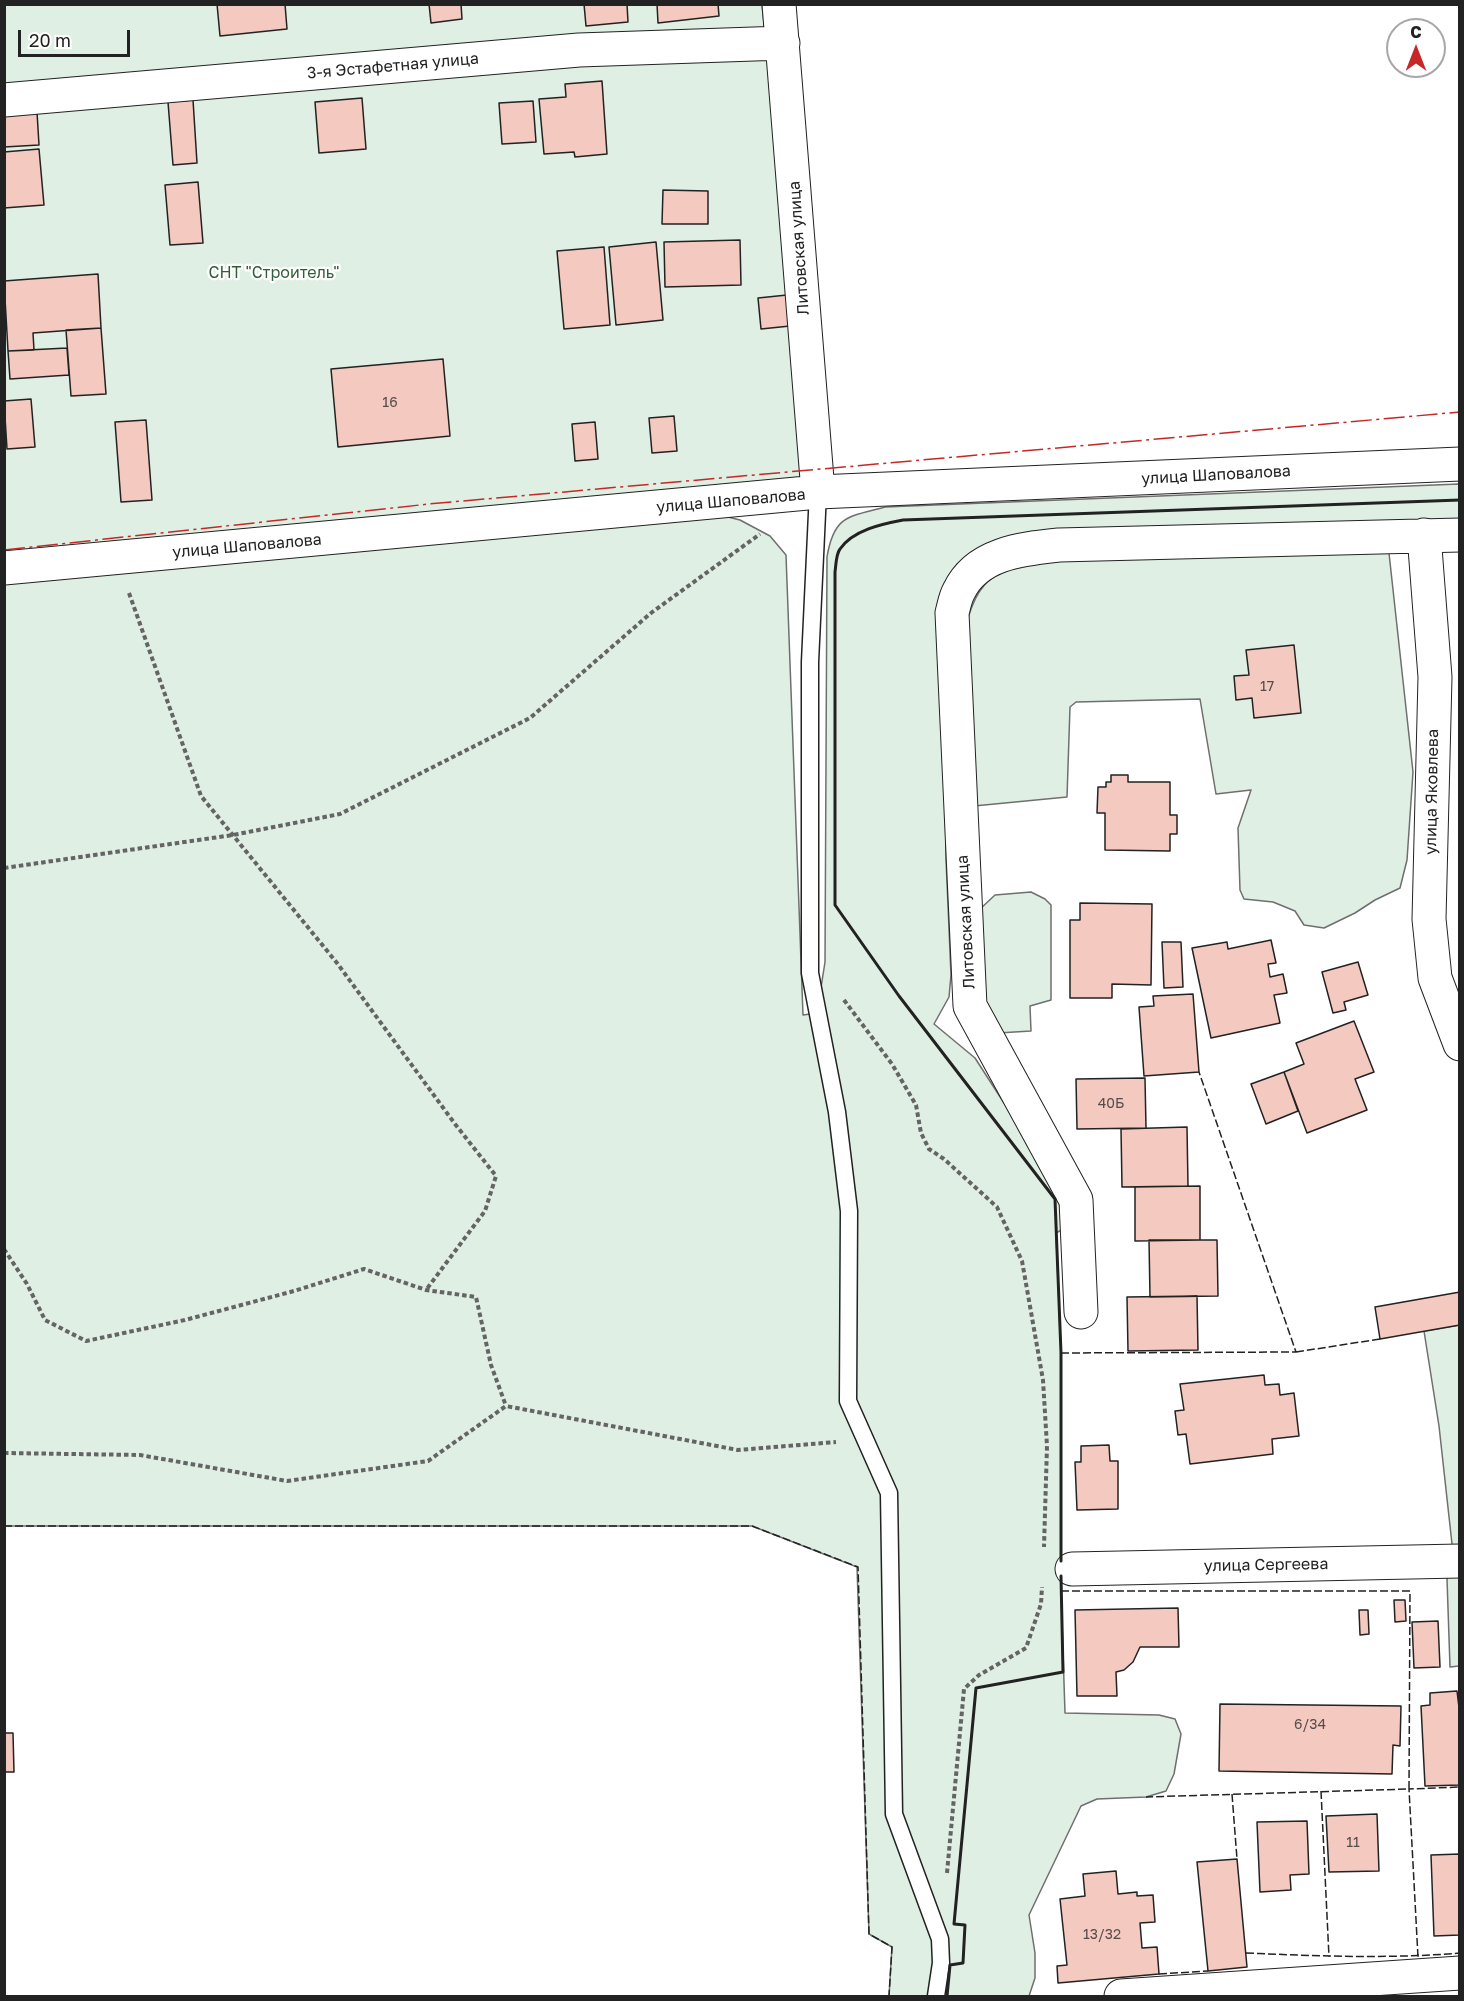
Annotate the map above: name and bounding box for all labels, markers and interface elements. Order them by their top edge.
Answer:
scale bar [21,18,134,56]
north arrow [1386,18,1446,78]
text: С [1410,22,1422,42]
text: 20 m [29,29,71,51]
street label: 3-я Эстафетная улица [306,49,480,83]
street label: Литовская улица [785,180,813,316]
park label: СНТ "Строитель" [209,263,339,283]
house number: 16 [382,395,398,411]
street label: улица Шаповалова [1141,461,1291,489]
street label: улица Шаповалова [656,485,806,517]
street label: улица Шаповалова [172,530,322,562]
house number: 17 [1260,679,1274,695]
street label: улица Яковлева [1421,729,1443,855]
street label: Литовская улица [953,854,979,990]
house number: 40Б [1098,1096,1124,1112]
street label: улица Сергеева [1203,1554,1329,1576]
house number: 6/34 [1294,1717,1326,1733]
house number: 11 [1346,1835,1360,1851]
house number: 13/32 [1083,1927,1121,1943]

